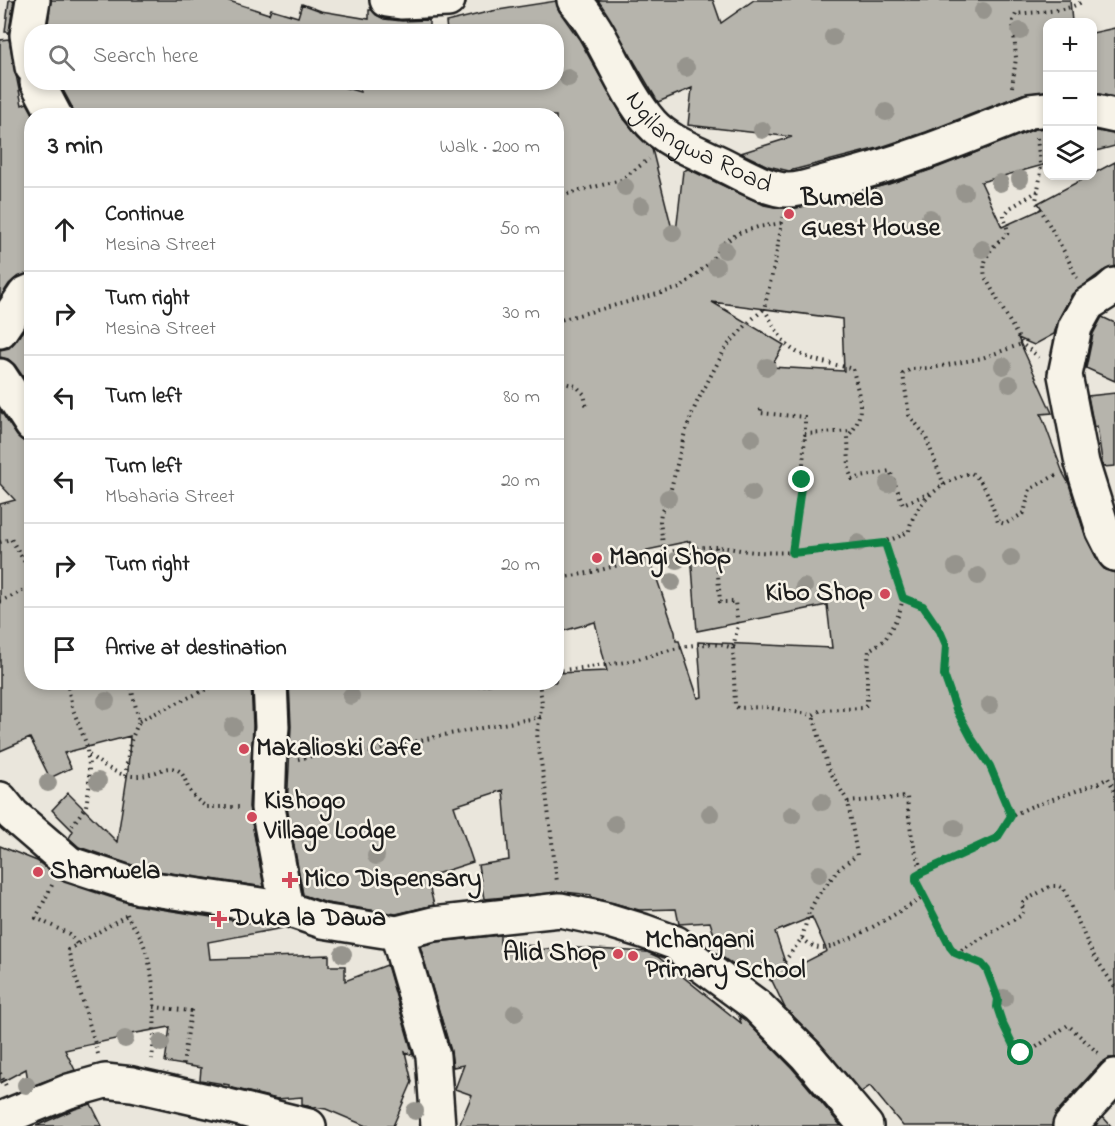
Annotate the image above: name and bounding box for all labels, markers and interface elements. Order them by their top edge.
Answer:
map controls [1043,18,1097,180]
button: + [1043,18,1097,72]
search box [24,24,564,90]
icon: search [45,41,78,74]
text: Search here [93,41,198,73]
button: − [1043,72,1097,126]
street label: Ngilangwa Road [615,84,778,205]
button: layers [1043,126,1097,180]
text: 3 min [48,128,103,166]
text: Walk · 200 m [440,133,540,162]
place label: Bumela Guest House [800,180,942,248]
text: Continue [105,199,184,231]
marker: Bumela Guest House [782,207,796,221]
icon: ahead [48,213,81,246]
text: 50 m [499,215,540,244]
text: Mesina Street [105,231,216,260]
text: Turn right [105,283,190,315]
icon: right [48,297,81,330]
text: 30 m [503,299,540,328]
text: Mesina Street [105,315,216,344]
icon: left [48,381,81,414]
text: Turn left [105,381,182,413]
text: 80 m [503,383,540,412]
text: Turn left [105,451,182,483]
icon: left [48,465,81,498]
route end [788,466,814,492]
text: 20 m [501,467,540,496]
text: Mbaharia Street [105,483,235,512]
place label: Mangi Shop [609,539,731,578]
icon: right [48,549,81,582]
text: Turn right [105,549,190,581]
text: 20 m [501,551,540,580]
marker: Mangi Shop [590,551,604,565]
place label: Kibo Shop [765,575,873,613]
marker: Kibo Shop [878,587,892,601]
icon: arrive [48,633,81,666]
text: Arrive at destination [105,633,287,665]
place label: Makalioski Cafe [256,730,423,768]
marker: Makalioski Cafe [237,742,251,756]
place label: Kishogo Village Lodge [263,783,397,852]
marker: Kishogo Village Lodge [245,810,259,824]
place label: Shamwela [50,853,160,891]
place label: Mico Dispensary [304,861,481,899]
marker: Shamwela [31,865,45,879]
marker: Mico Dispensary [281,871,299,889]
place label: Duka la Dawa [230,900,386,938]
marker: Duka la Dawa [212,912,226,926]
place label: Mchangani Primary School [645,922,806,990]
place label: Alid Shop [503,935,606,973]
marker: Alid Shop [611,947,625,961]
marker: Mchangani Primary School [626,949,640,963]
route start [1007,1039,1033,1065]

